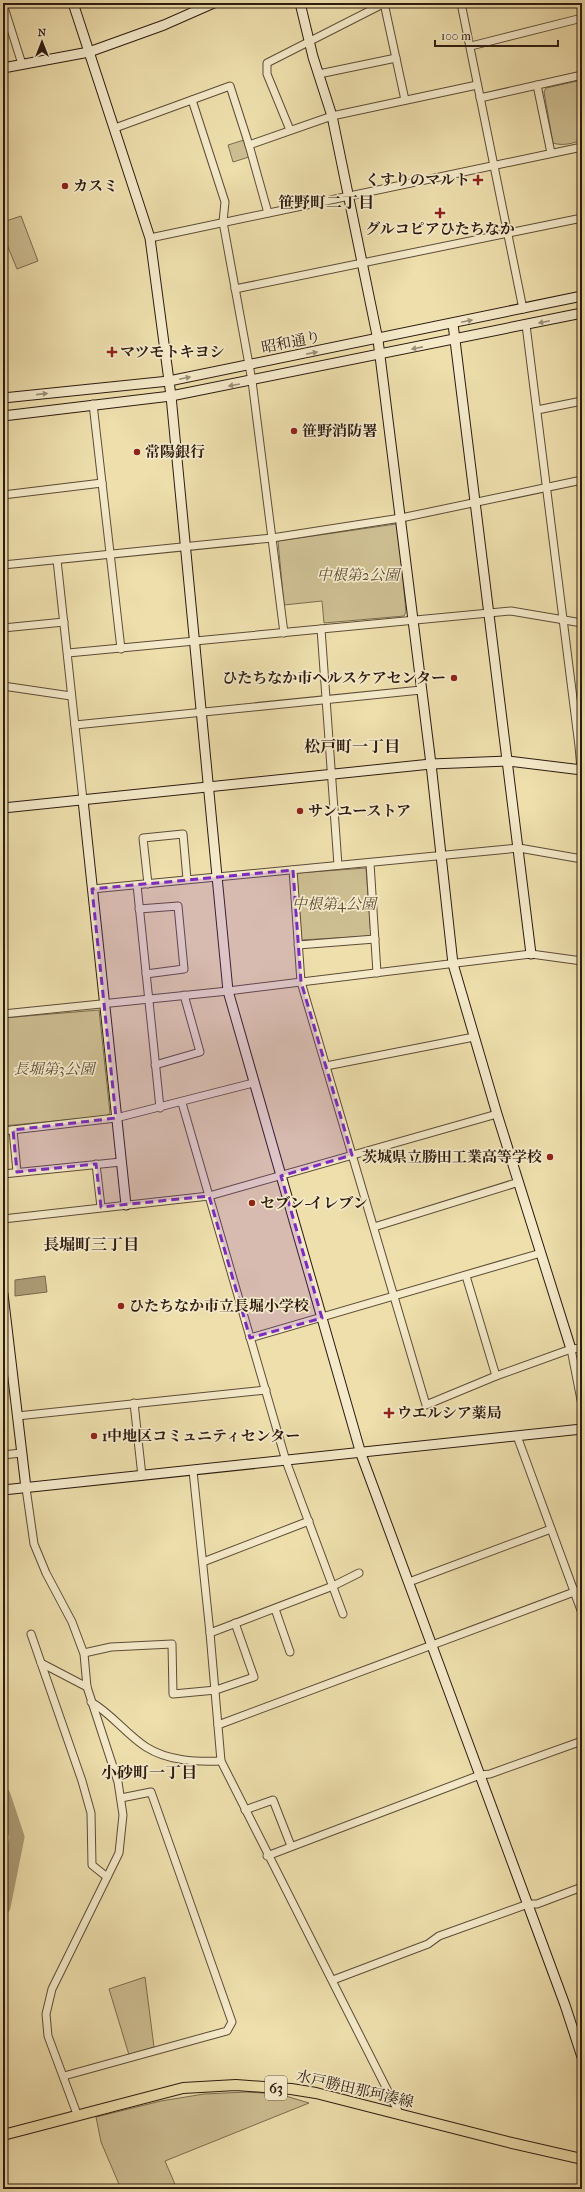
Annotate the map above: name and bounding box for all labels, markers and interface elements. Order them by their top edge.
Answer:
north arrow [22,22,62,62]
scale bar [435,22,558,48]
text: N [38,26,47,39]
text: 100 m [441,29,471,43]
place label: くすりのマルト [365,171,470,189]
marker: くすりのマルト [473,175,483,185]
place label: カスミ [73,177,118,195]
marker: カスミ [60,181,70,191]
district label: 笹野町二丁目 [278,193,374,212]
marker: グルコピアひたちなか [434,207,446,219]
place label: グルコピアひたちなか [365,220,515,238]
one-way arrow [461,317,473,323]
one-way arrow [538,319,550,325]
street label: 昭和通り [260,327,322,357]
place label: マツモトキヨシ [120,343,225,361]
one-way arrow [410,345,423,351]
marker: マツモトキヨシ [107,347,117,357]
one-way arrow [306,349,318,355]
one-way arrow [179,375,191,381]
one-way arrow [228,382,240,388]
one-way arrow [36,391,48,397]
place label: 笹野消防署 [302,422,377,440]
marker: 笹野消防署 [289,426,299,436]
place label: 常陽銀行 [145,443,205,461]
marker: 常陽銀行 [132,447,142,457]
park label: 中根第2公園 [317,566,402,584]
place label: ひたちなか市ヘルスケアセンター [222,669,446,687]
marker: ひたちなか市ヘルスケアセンター [449,673,459,683]
district label: 松戸町一丁目 [304,737,400,756]
place label: サンユーストア [308,802,411,820]
marker: サンユーストア [295,806,305,816]
park label: 中根第4公園 [292,895,379,913]
park label: 長堀第3公園 [13,1060,98,1078]
place label: 茨城県立勝田工業高等学校 [362,1148,542,1166]
marker: 茨城県立勝田工業高等学校 [545,1152,555,1162]
place label: セブン-イレブン [260,1194,368,1212]
marker: セブン-イレブン [247,1198,257,1208]
district label: 長堀町三丁目 [43,1235,139,1254]
place label: ひたちなか市立長堀小学校 [129,1297,309,1315]
marker: ひたちなか市立長堀小学校 [116,1301,126,1311]
place label: ウエルシア薬局 [397,1404,502,1422]
marker: ウエルシア薬局 [384,1408,394,1418]
place label: 1中地区コミュニティセンター [102,1427,300,1445]
marker: 1中地区コミュニティセンター [89,1431,99,1441]
district label: 小砂町一丁目 [101,1763,197,1782]
street label: 水戸勝田那珂湊線 [295,2067,415,2111]
road number: 63 [265,2076,287,2100]

